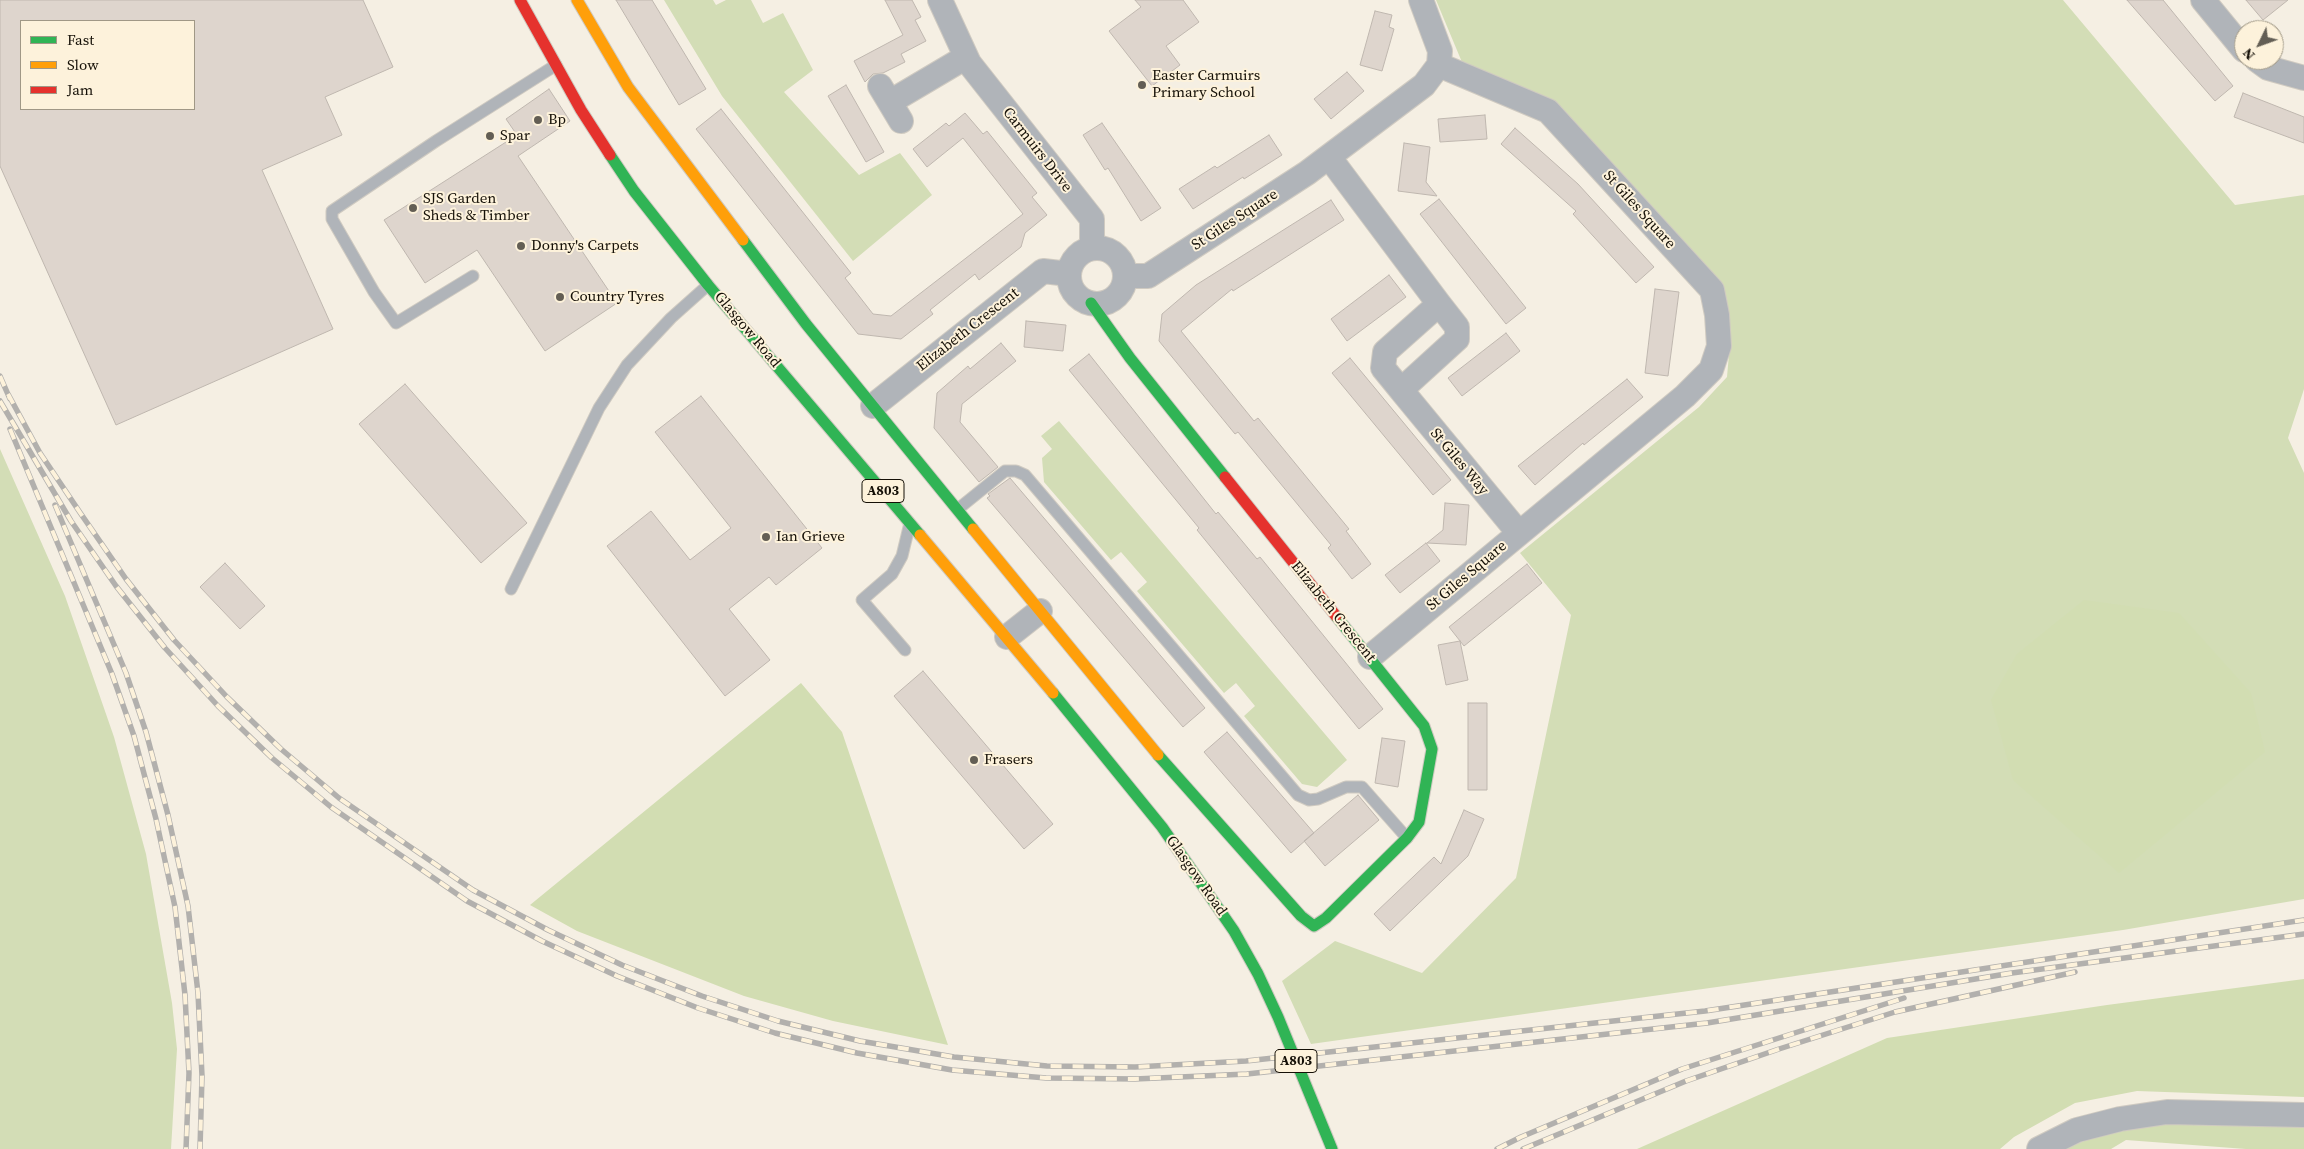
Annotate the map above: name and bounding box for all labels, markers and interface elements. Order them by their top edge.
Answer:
legend [20,20,195,110]
north arrow [2234,20,2284,70]
text: Fast [67,29,94,50]
text: N [2238,44,2259,65]
text: Slow [67,54,99,75]
place label: Easter Carmuirs Primary School [1152,67,1260,102]
text: Jam [67,79,93,100]
marker: Easter Carmuirs Primary School [1136,79,1148,91]
street label: Carmuirs Drive [998,104,1076,196]
place label: Bp [548,111,566,129]
marker: Bp [532,114,544,126]
place label: Spar [500,127,530,145]
marker: Spar [484,130,496,142]
street label: St Giles Square [1599,167,1679,253]
street label: St Giles Square [1189,186,1281,254]
place label: SJS Garden Sheds & Timber [423,190,530,225]
marker: SJS Garden Sheds & Timber [407,202,419,214]
place label: Donny's Carpets [531,237,639,255]
marker: Donny's Carpets [515,240,527,252]
street label: Elizabeth Crescent [913,284,1023,376]
place label: Country Tyres [570,288,664,306]
street label: Glasgow Road [710,288,784,372]
marker: Country Tyres [554,291,566,303]
street label: St Giles Way [1426,425,1492,499]
road number: A803 [862,480,904,502]
place label: Ian Grieve [776,528,845,546]
marker: Ian Grieve [760,531,772,543]
street label: St Giles Square [1423,537,1511,615]
street label: Elizabeth Crescent [1287,558,1379,666]
place label: Frasers [984,751,1033,769]
marker: Frasers [968,754,980,766]
street label: Glasgow Road [1162,833,1230,919]
road number: A803 [1275,1050,1317,1072]

